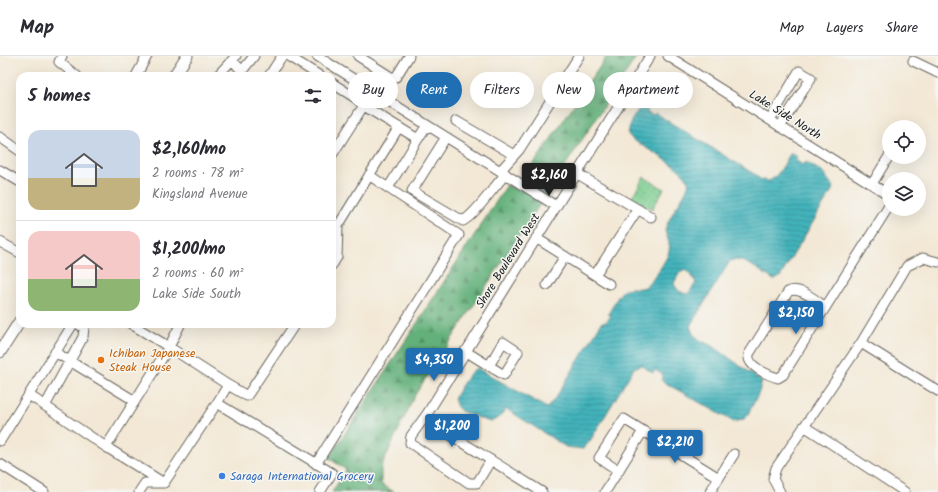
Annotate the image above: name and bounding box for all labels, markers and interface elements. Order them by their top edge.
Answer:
text: Map [20,13,54,43]
text: Map [780,17,804,39]
text: Layers [826,17,864,39]
text: Share [886,17,918,39]
chip: Buy [348,72,398,108]
chip: Rent [406,72,462,108]
chip: Filters [470,72,534,108]
chip: New [542,72,595,108]
chip: Apartment [603,72,693,108]
text: 5 homes [28,83,91,110]
icon: filters [302,85,324,107]
street label: Lake Side North [745,85,825,145]
map controls [882,120,926,216]
button: locate [882,120,926,164]
text: $2,160/mo [152,136,226,163]
icon: home [60,146,108,194]
text: 2 rooms · 78 m² [152,163,244,184]
pin: $2,160 [516,163,582,197]
text: $2,160 [531,165,567,186]
button: layers [882,172,926,216]
text: Kingsland Avenue [152,184,248,205]
street label: Shore Boulevard West [471,209,545,313]
text: $1,200/mo [152,236,225,263]
icon: home [60,247,108,295]
text: 2 rooms · 60 m² [152,263,244,284]
text: Lake Side South [152,284,241,305]
pin: $2,150 [763,301,829,335]
text: $2,150 [778,303,814,324]
place label: Ichiban Japanese Steak House [109,344,196,377]
pin: $4,350 [401,348,467,382]
text: $4,350 [415,350,453,371]
marker: Ichiban Japanese Steak House [96,355,106,365]
pin: $1,200 [419,414,485,448]
text: $1,200 [434,416,470,437]
pin: $2,210 [642,430,708,464]
text: $2,210 [657,432,693,453]
place label: Saraga International Grocery [230,467,374,486]
marker: Saraga International Grocery [217,471,227,481]

